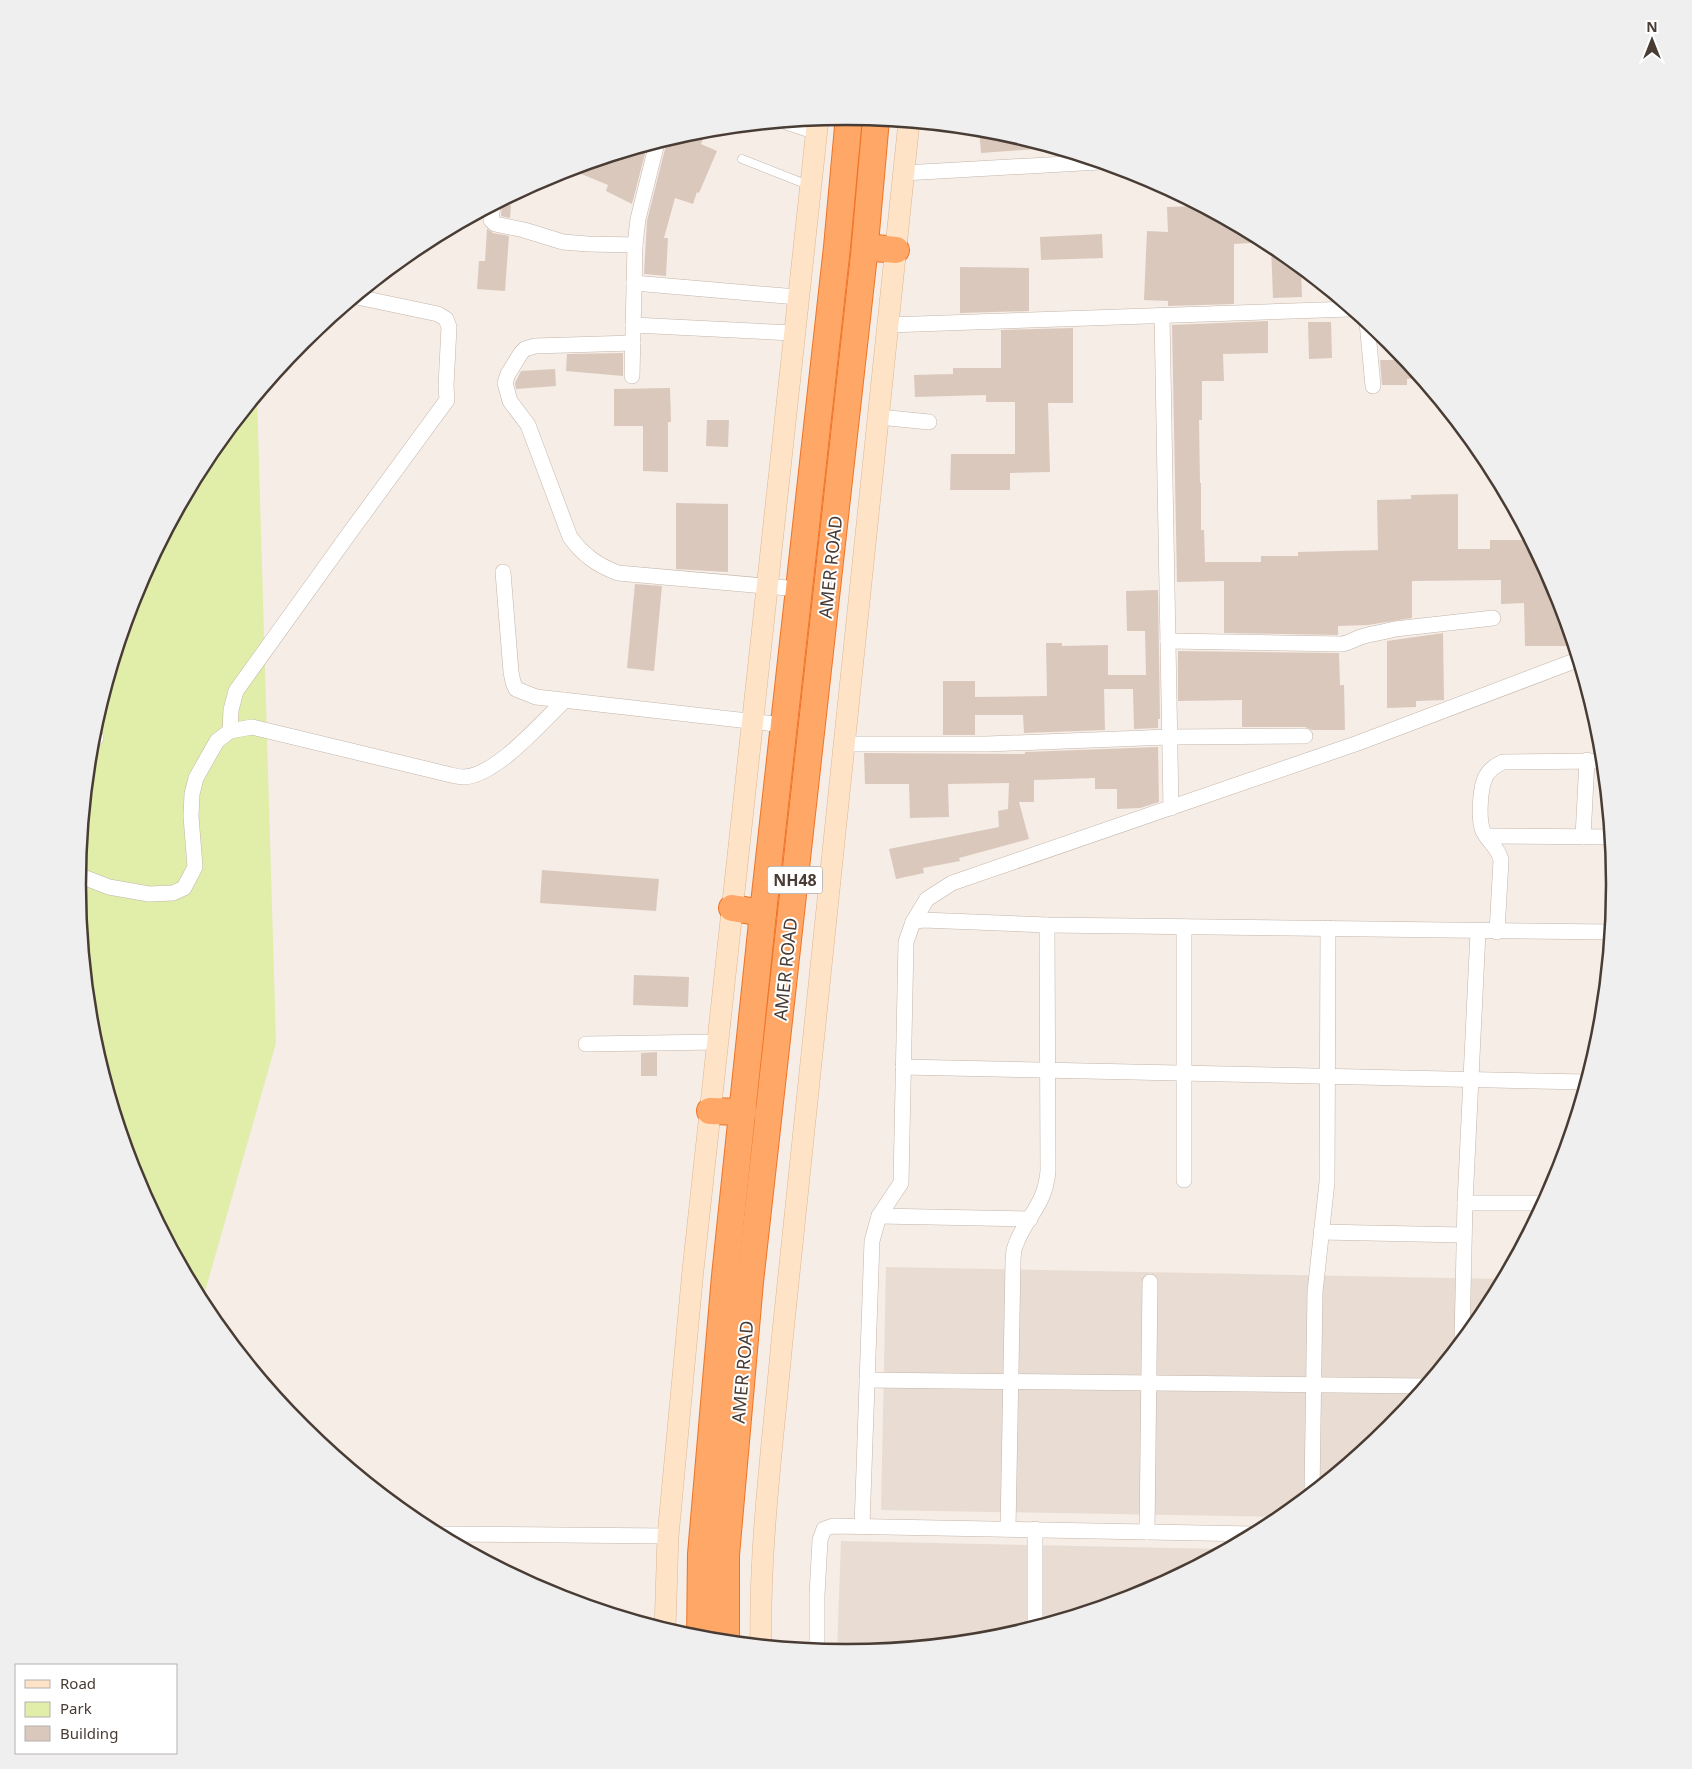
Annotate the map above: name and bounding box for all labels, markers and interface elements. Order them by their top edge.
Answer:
north arrow [1627,15,1677,65]
text: N [1646,17,1658,36]
street label: AMER ROAD [813,514,847,620]
road number: NH48 [768,866,822,894]
street label: AMER ROAD [768,916,802,1022]
street label: AMER ROAD [726,1320,758,1424]
legend [15,1664,178,1754]
text: Road [60,1673,96,1693]
text: Park [60,1698,92,1718]
text: Building [60,1723,118,1743]

